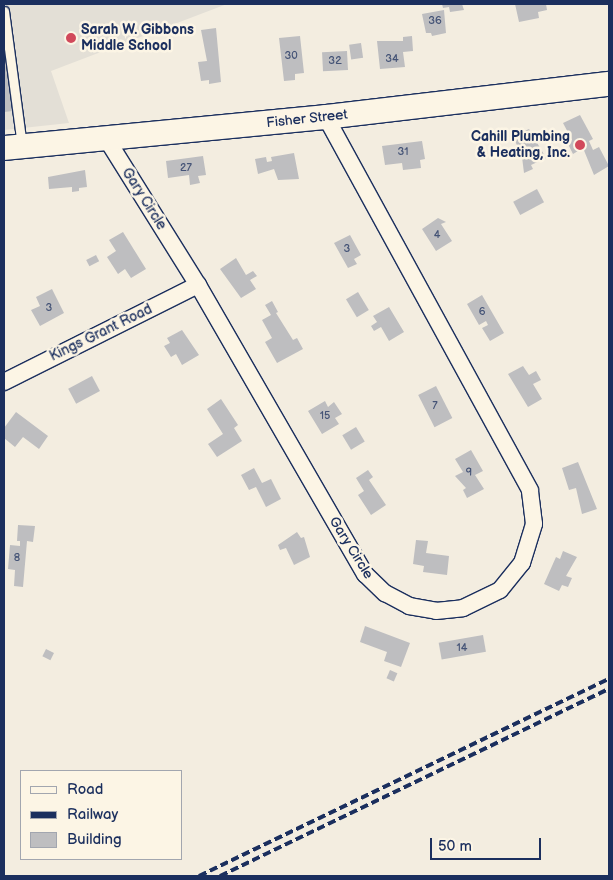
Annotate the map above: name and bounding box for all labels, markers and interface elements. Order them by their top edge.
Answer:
house number: 36 [428,14,442,28]
place label: Sarah W. Gibbons Middle School [81,22,194,54]
marker: Sarah W. Gibbons Middle School [65,32,77,44]
house number: 30 [284,49,298,63]
house number: 34 [385,52,399,66]
house number: 32 [328,54,342,68]
street label: Fisher Street [265,106,349,132]
place label: Cahill Plumbing & Heating, Inc. [471,129,570,162]
marker: Cahill Plumbing & Heating, Inc. [574,139,586,151]
house number: 31 [397,145,409,159]
house number: 27 [180,161,192,175]
street label: Gary Circle [118,164,170,234]
house number: 4 [434,228,440,242]
house number: 3 [344,242,350,256]
house number: 3 [46,301,52,315]
street label: Kings Grant Road [47,301,155,365]
house number: 6 [479,305,485,319]
house number: 7 [432,399,438,413]
house number: 15 [320,409,330,423]
house number: 9 [466,466,472,480]
street label: Gary Circle [325,513,377,583]
house number: 8 [14,551,20,565]
house number: 14 [457,641,467,655]
legend [20,770,182,860]
text: Road [67,780,103,799]
text: Railway [67,805,118,824]
scale bar [433,828,544,860]
text: Building [67,830,122,849]
text: 50 m [438,837,472,856]

